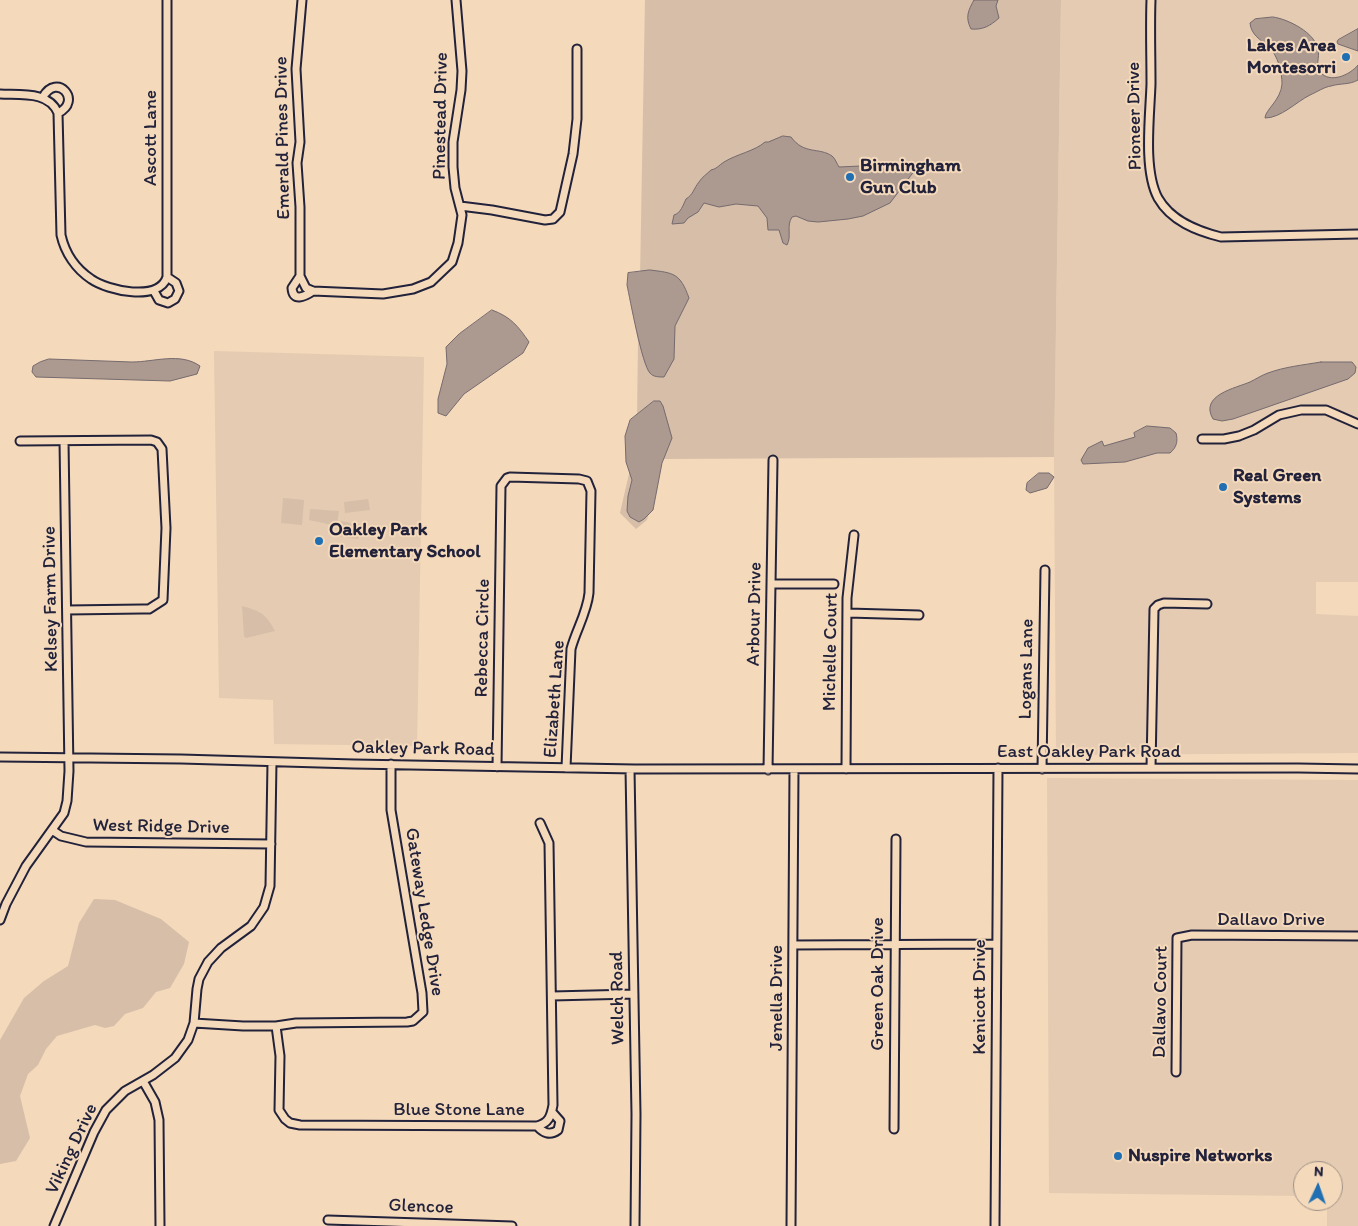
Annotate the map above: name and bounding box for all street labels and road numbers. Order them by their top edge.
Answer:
street label: Pinestead Drive [428,52,454,180]
street label: Emerald Pines Drive [270,56,296,220]
street label: Pioneer Drive [1123,62,1147,170]
street label: Ascott Lane [140,90,162,186]
street label: Kelsey Farm Drive [38,526,64,672]
street label: Arbour Drive [743,562,767,666]
street label: Rebecca Circle [471,578,495,698]
street label: Michelle Court [819,593,843,711]
street label: Logans Lane [1015,618,1039,720]
street label: Elizabeth Lane [540,639,570,759]
street label: Oakley Park Road [351,736,495,762]
street label: East Oakley Park Road [997,741,1181,763]
street label: West Ridge Drive [92,814,230,840]
street label: Gateway Ledge Drive [399,826,449,998]
street label: Dallavo Drive [1217,909,1325,931]
street label: Green Oak Drive [867,917,889,1051]
street label: Kenicott Drive [969,939,991,1055]
street label: Jenella Drive [766,945,788,1051]
street label: Dallavo Court [1149,946,1173,1058]
street label: Welch Road [606,951,630,1045]
street label: Blue Stone Lane [393,1099,525,1121]
street label: Viking Drive [41,1100,103,1198]
street label: Glencoe [388,1194,454,1220]

